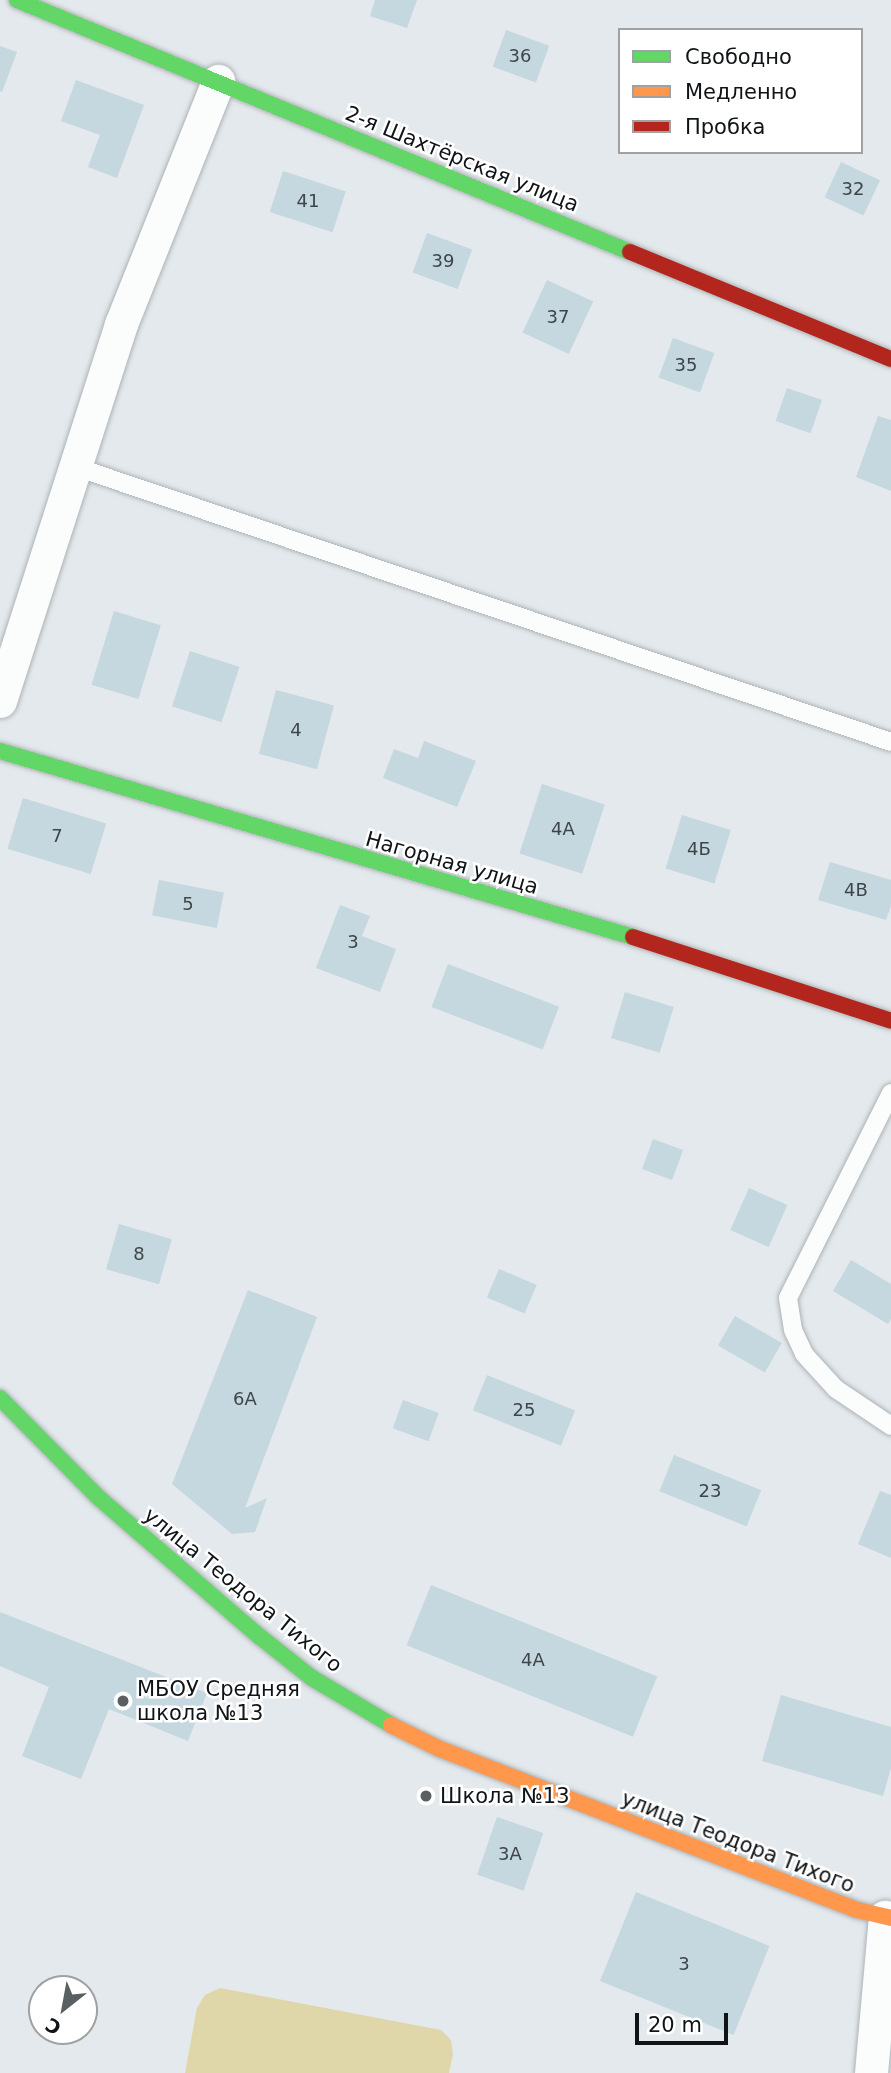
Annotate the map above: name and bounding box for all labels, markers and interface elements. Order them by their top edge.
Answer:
legend [618,28,863,154]
house number: 36 [509,45,531,67]
text: Свободно [685,45,792,69]
text: Медленно [685,80,797,104]
street label: 2-я Шахтёрская улица [342,101,582,217]
text: Пробка [685,115,765,139]
house number: 32 [842,178,864,200]
house number: 41 [297,190,319,212]
house number: 39 [432,250,454,272]
house number: 37 [547,306,569,328]
house number: 35 [675,354,697,376]
house number: 4 [290,719,302,741]
house number: 4А [551,818,575,840]
house number: 7 [51,825,63,847]
street label: Нагорная улица [363,826,541,900]
house number: 4Б [687,838,711,860]
house number: 4В [844,879,868,901]
house number: 5 [182,893,194,915]
house number: 3 [347,931,359,953]
house number: 8 [133,1243,145,1265]
house number: 6А [233,1388,257,1410]
house number: 25 [513,1399,535,1421]
house number: 23 [699,1480,721,1502]
street label: улица Теодора Тихого [139,1502,347,1678]
house number: 4А [521,1649,545,1671]
place label: МБОУ Средняя школа №13 [137,1676,300,1726]
marker: МБОУ Средняя школа №13 [115,1693,131,1709]
place label: Школа №13 [440,1783,570,1809]
street label: улица Теодора Тихого [618,1786,858,1898]
marker: Школа №13 [418,1788,434,1804]
house number: 3А [498,1843,522,1865]
house number: 3 [678,1953,690,1975]
north arrow [28,1975,98,2045]
scale bar [639,2000,732,2044]
text: С [42,2013,65,2039]
text: 20 m [648,2013,702,2037]

